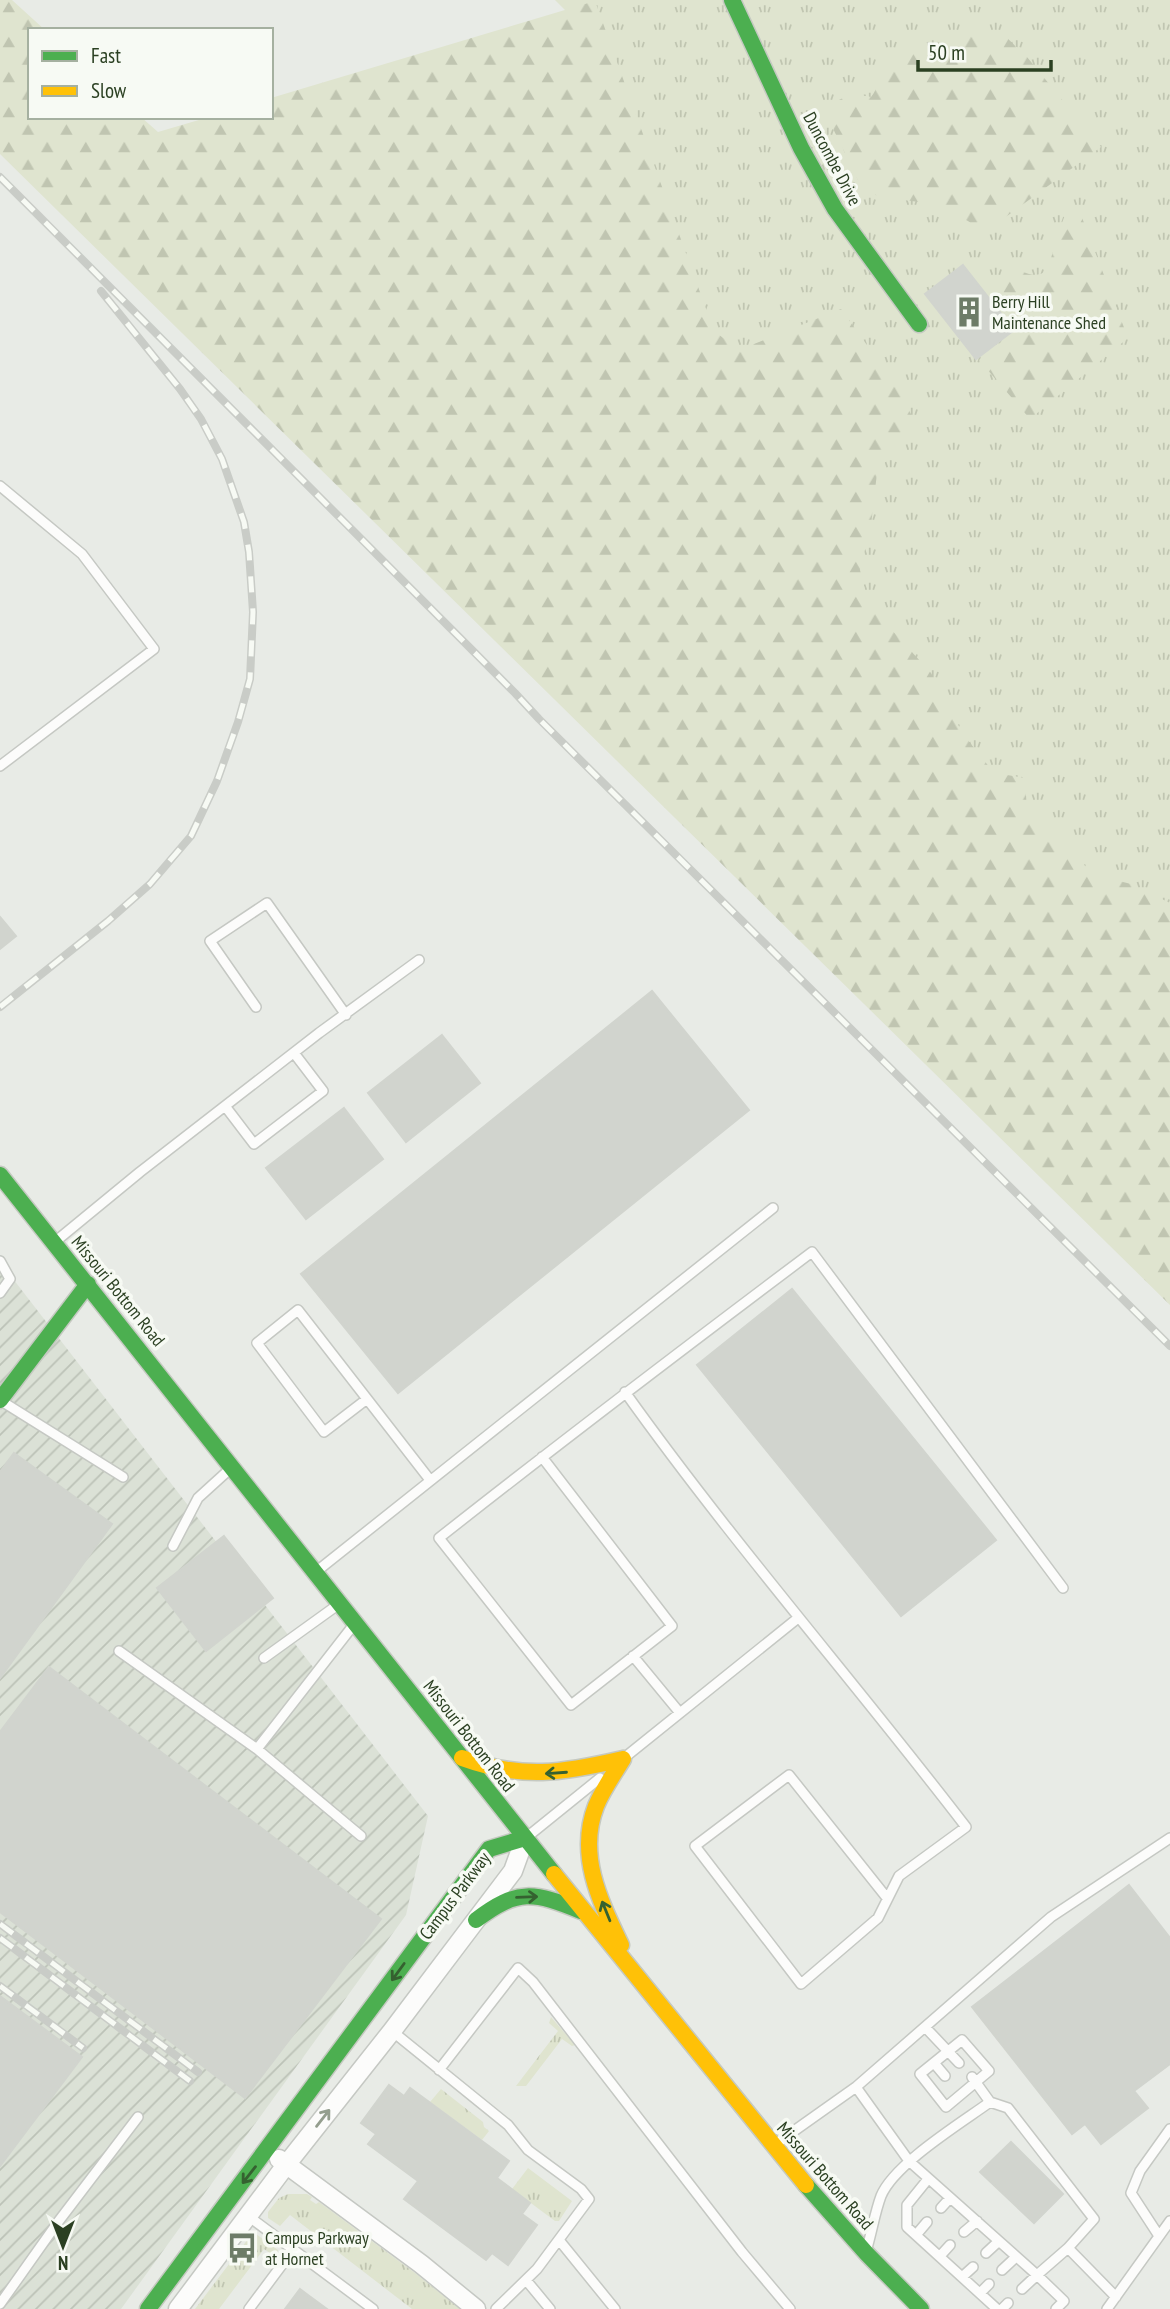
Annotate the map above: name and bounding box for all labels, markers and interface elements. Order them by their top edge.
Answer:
legend [28,28,273,119]
scale bar [918,28,1051,72]
text: 50 m [928,39,965,66]
text: Fast [91,42,121,69]
text: Slow [91,77,127,104]
street label: Duncombe Drive [798,108,867,209]
place label: Berry Hill Maintenance Shed [992,290,1106,334]
building icon: Berry Hill Maintenance Shed [952,295,986,329]
street label: Missouri Bottom Road [67,1231,170,1351]
street label: Missouri Bottom Road [419,1675,520,1796]
one-way arrow [545,1767,568,1780]
street label: Campus Parkway [414,1847,495,1944]
one-way arrow [515,1891,538,1904]
one-way arrow [599,1901,612,1922]
one-way arrow [391,1962,406,1981]
one-way arrow [315,2110,330,2128]
street label: Missouri Bottom Road [772,2117,879,2234]
one-way arrow [241,2165,256,2183]
north arrow [28,2211,98,2281]
place label: Campus Parkway at Hornet [265,2226,369,2270]
bus stop icon: Campus Parkway at Hornet [225,2231,259,2265]
text: N [58,2251,68,2275]

